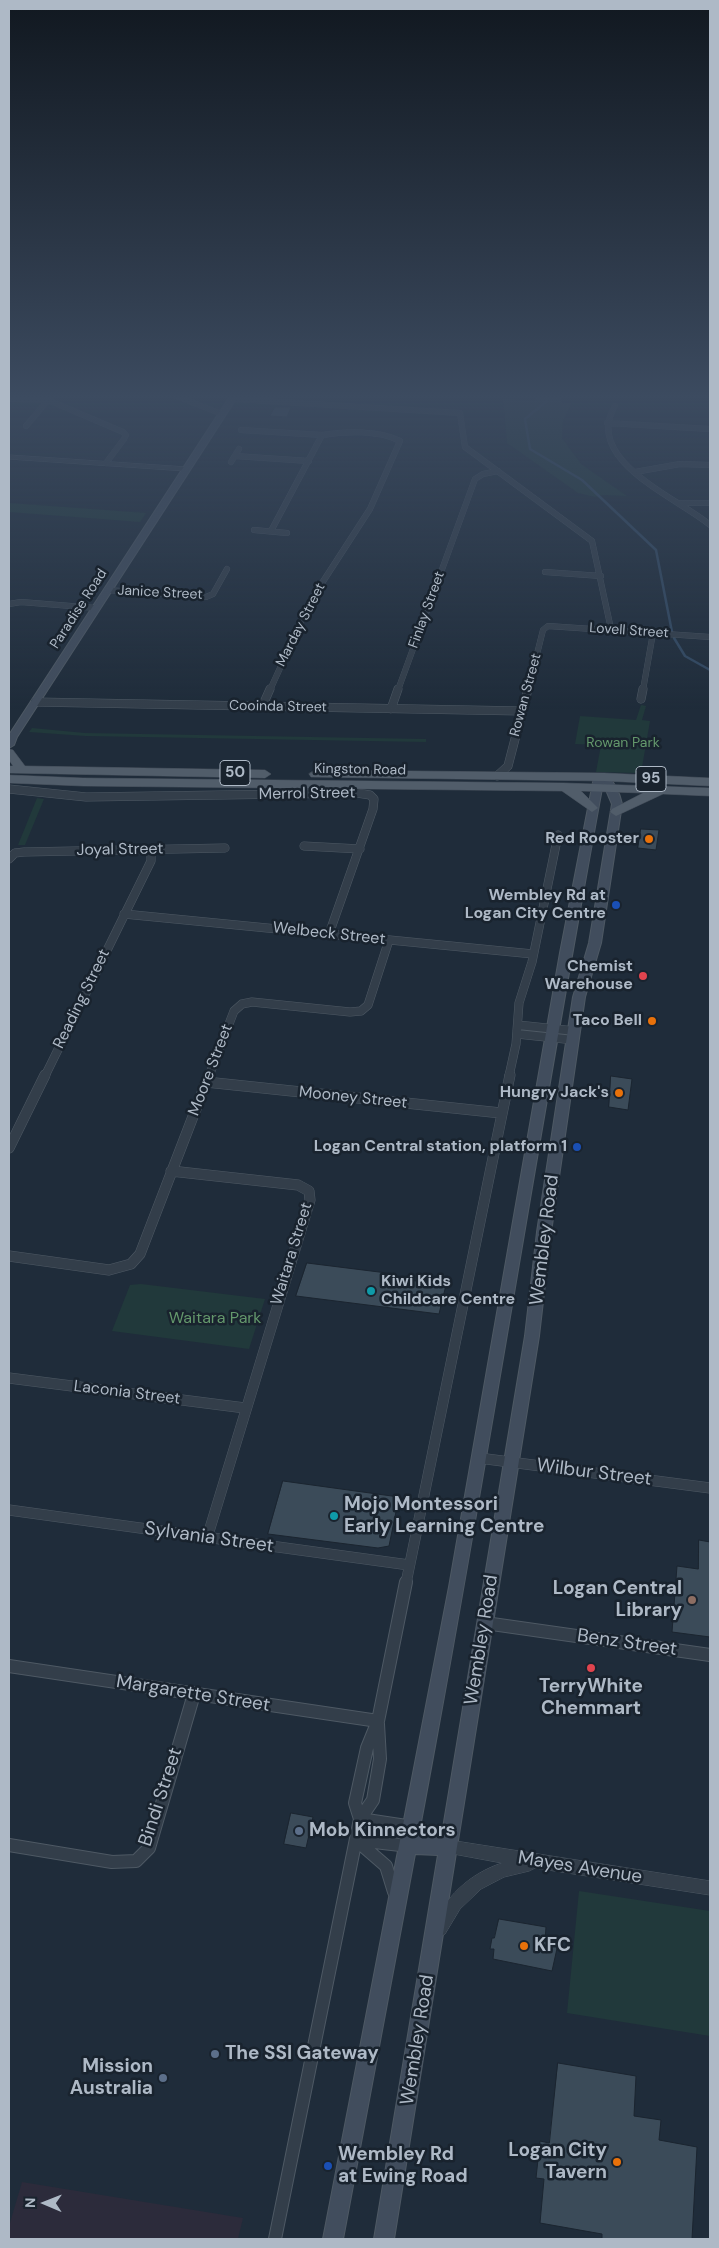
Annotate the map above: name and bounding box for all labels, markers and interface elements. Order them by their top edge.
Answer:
street label: Paradise Road [47,566,111,652]
street label: Finlay Street [405,569,449,651]
street label: Marday Street [273,580,329,670]
street label: Janice Street [117,582,203,604]
street label: Lovell Street [589,620,669,642]
street label: Rowan Street [507,652,545,738]
street label: Cooinda Street [229,698,327,716]
park label: Rowan Park [586,735,660,751]
road number: 50 [220,760,250,786]
street label: Kingston Road [314,761,406,779]
road number: 95 [636,766,666,792]
street label: Merrol Street [258,784,356,804]
place label: Red Rooster [545,829,639,849]
marker: Red Rooster [643,833,655,845]
street label: Joyal Street [76,840,164,860]
place label: Wembley Rd at Logan City Centre [465,886,606,924]
marker: Wembley Rd at Logan City Centre [610,899,622,911]
street label: Welbeck Street [272,919,386,949]
street label: Reading Street [50,946,114,1052]
place label: Chemist Warehouse [545,957,633,995]
marker: Chemist Warehouse [637,970,649,982]
place label: Taco Bell [573,1011,642,1031]
marker: Taco Bell [646,1015,658,1027]
street label: Moore Street [185,1021,237,1119]
street label: Mooney Street [298,1083,408,1113]
place label: Hungry Jack's [500,1083,609,1103]
marker: Hungry Jack's [613,1087,625,1099]
place label: Logan Central station, platform 1 [314,1137,567,1157]
marker: Logan Central station, platform 1 [571,1141,583,1153]
street label: Wembley Road [526,1173,564,1307]
street label: Waitara Street [267,1200,317,1308]
place label: Kiwi Kids Childcare Centre [381,1272,515,1310]
marker: Kiwi Kids Childcare Centre [365,1285,377,1297]
park label: Waitara Park [169,1309,261,1329]
street label: Laconia Street [73,1377,181,1409]
street label: Wilbur Street [535,1455,653,1491]
place label: Mojo Montessori Early Learning Centre [344,1494,544,1538]
marker: Mojo Montessori Early Learning Centre [328,1510,340,1522]
street label: Sylvania Street [143,1518,275,1558]
street label: Wembley Road [460,1573,504,1707]
place label: Logan Central Library [553,1578,682,1622]
marker: Logan Central Library [686,1594,698,1606]
street label: Benz Street [576,1625,678,1661]
marker: TerryWhite Chemmart [585,1662,597,1674]
street label: Margarette Street [114,1671,272,1717]
place label: TerryWhite Chemmart [539,1676,643,1720]
street label: Bindi Street [134,1745,188,1849]
place label: Mob Kinnectors [309,1820,456,1842]
marker: Mob Kinnectors [293,1825,305,1837]
street label: Mayes Avenue [516,1847,644,1889]
place label: KFC [534,1935,571,1957]
marker: KFC [518,1940,530,1952]
street label: Wembley Road [396,1973,440,2107]
place label: The SSI Gateway [225,2043,379,2065]
marker: The SSI Gateway [209,2048,221,2060]
place label: Mission Australia [70,2056,153,2100]
marker: Mission Australia [157,2072,169,2084]
place label: Logan City Tavern [508,2140,607,2184]
place label: Wembley Rd at Ewing Road [338,2144,468,2188]
marker: Logan City Tavern [611,2156,623,2168]
marker: Wembley Rd at Ewing Road [322,2160,334,2172]
north arrow [20,2178,70,2228]
text: N [21,2197,39,2208]

